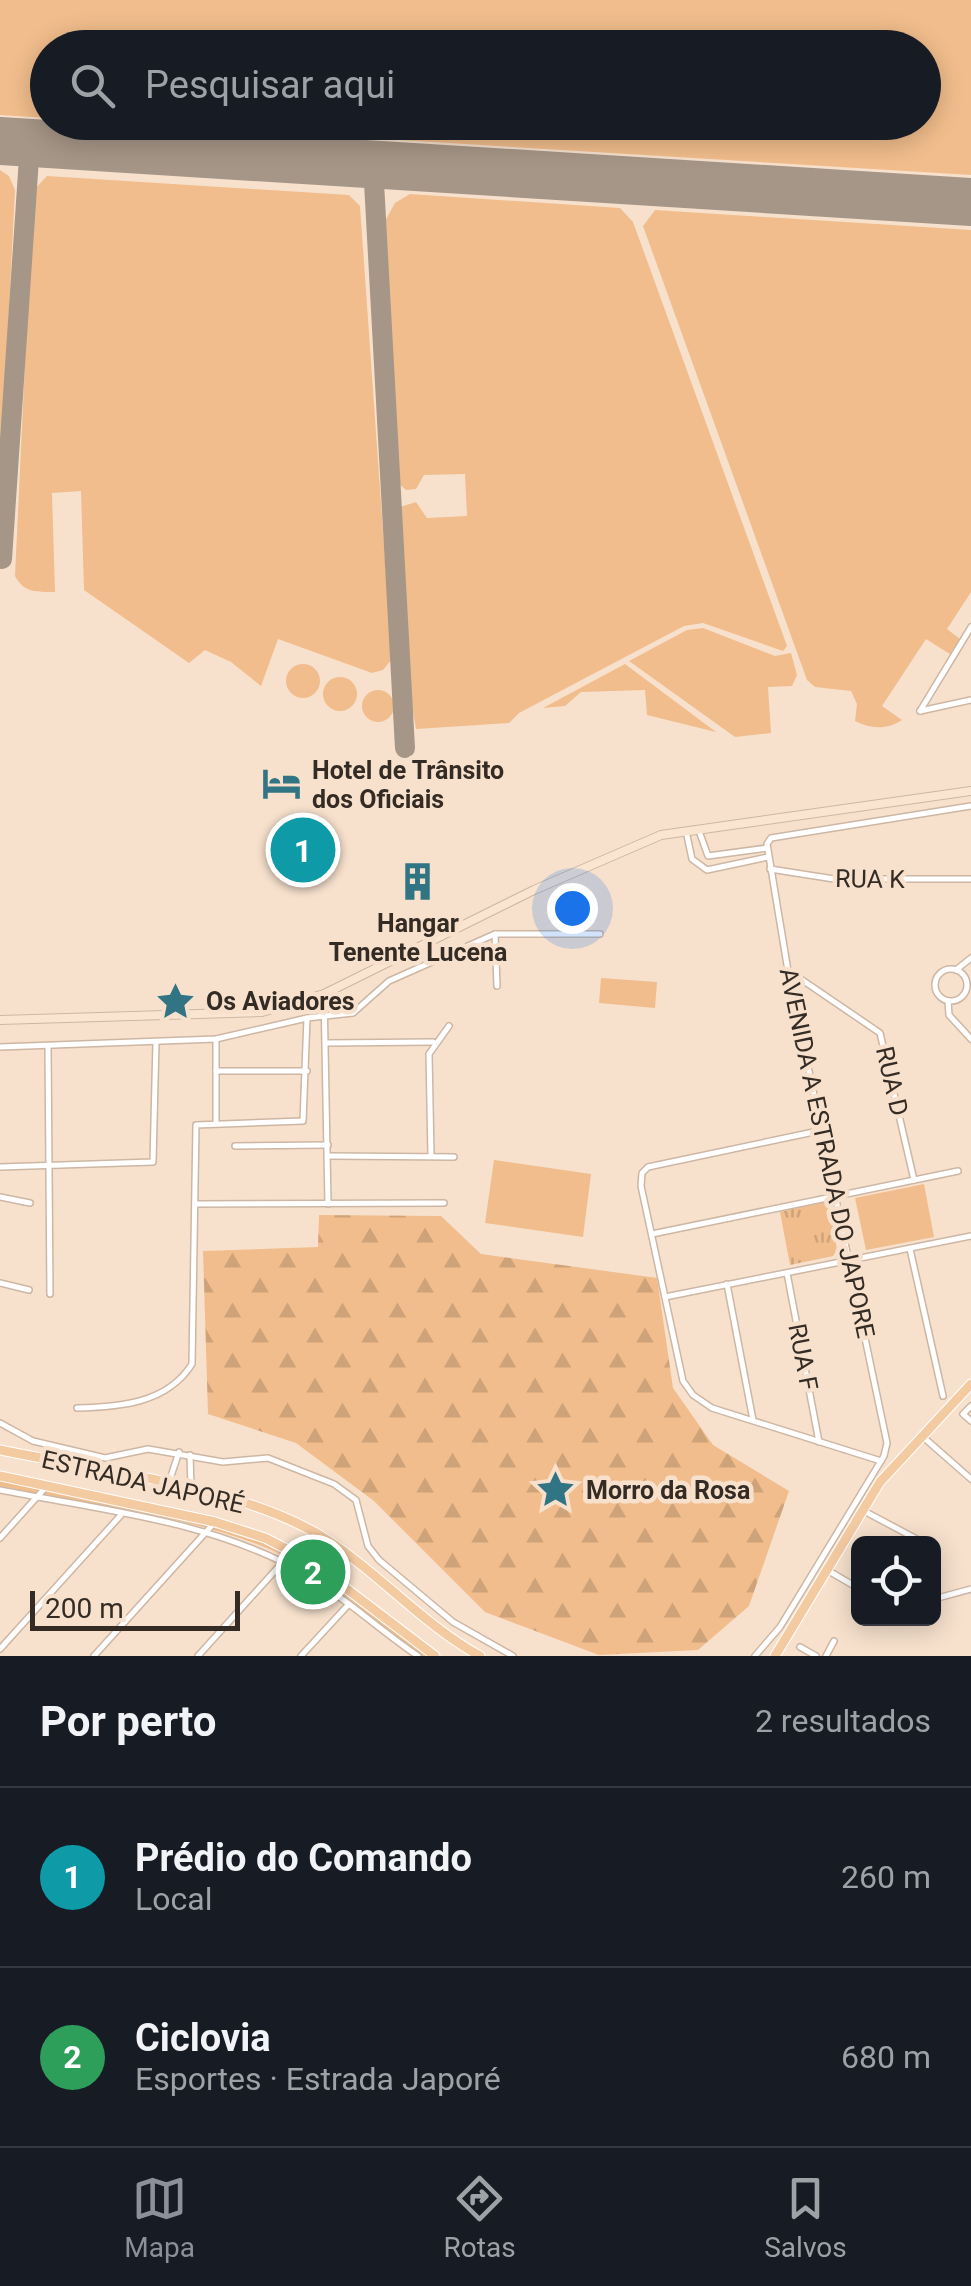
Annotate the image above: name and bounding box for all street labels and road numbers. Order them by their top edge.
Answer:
street label: RUA K [835,864,905,894]
street label: AVENIDA A ESTRADA DO JAPORE [774,965,880,1341]
street label: RUA D [870,1044,914,1118]
street label: RUA F [782,1321,824,1393]
street label: ESTRADA JAPORÉ [39,1444,247,1519]

